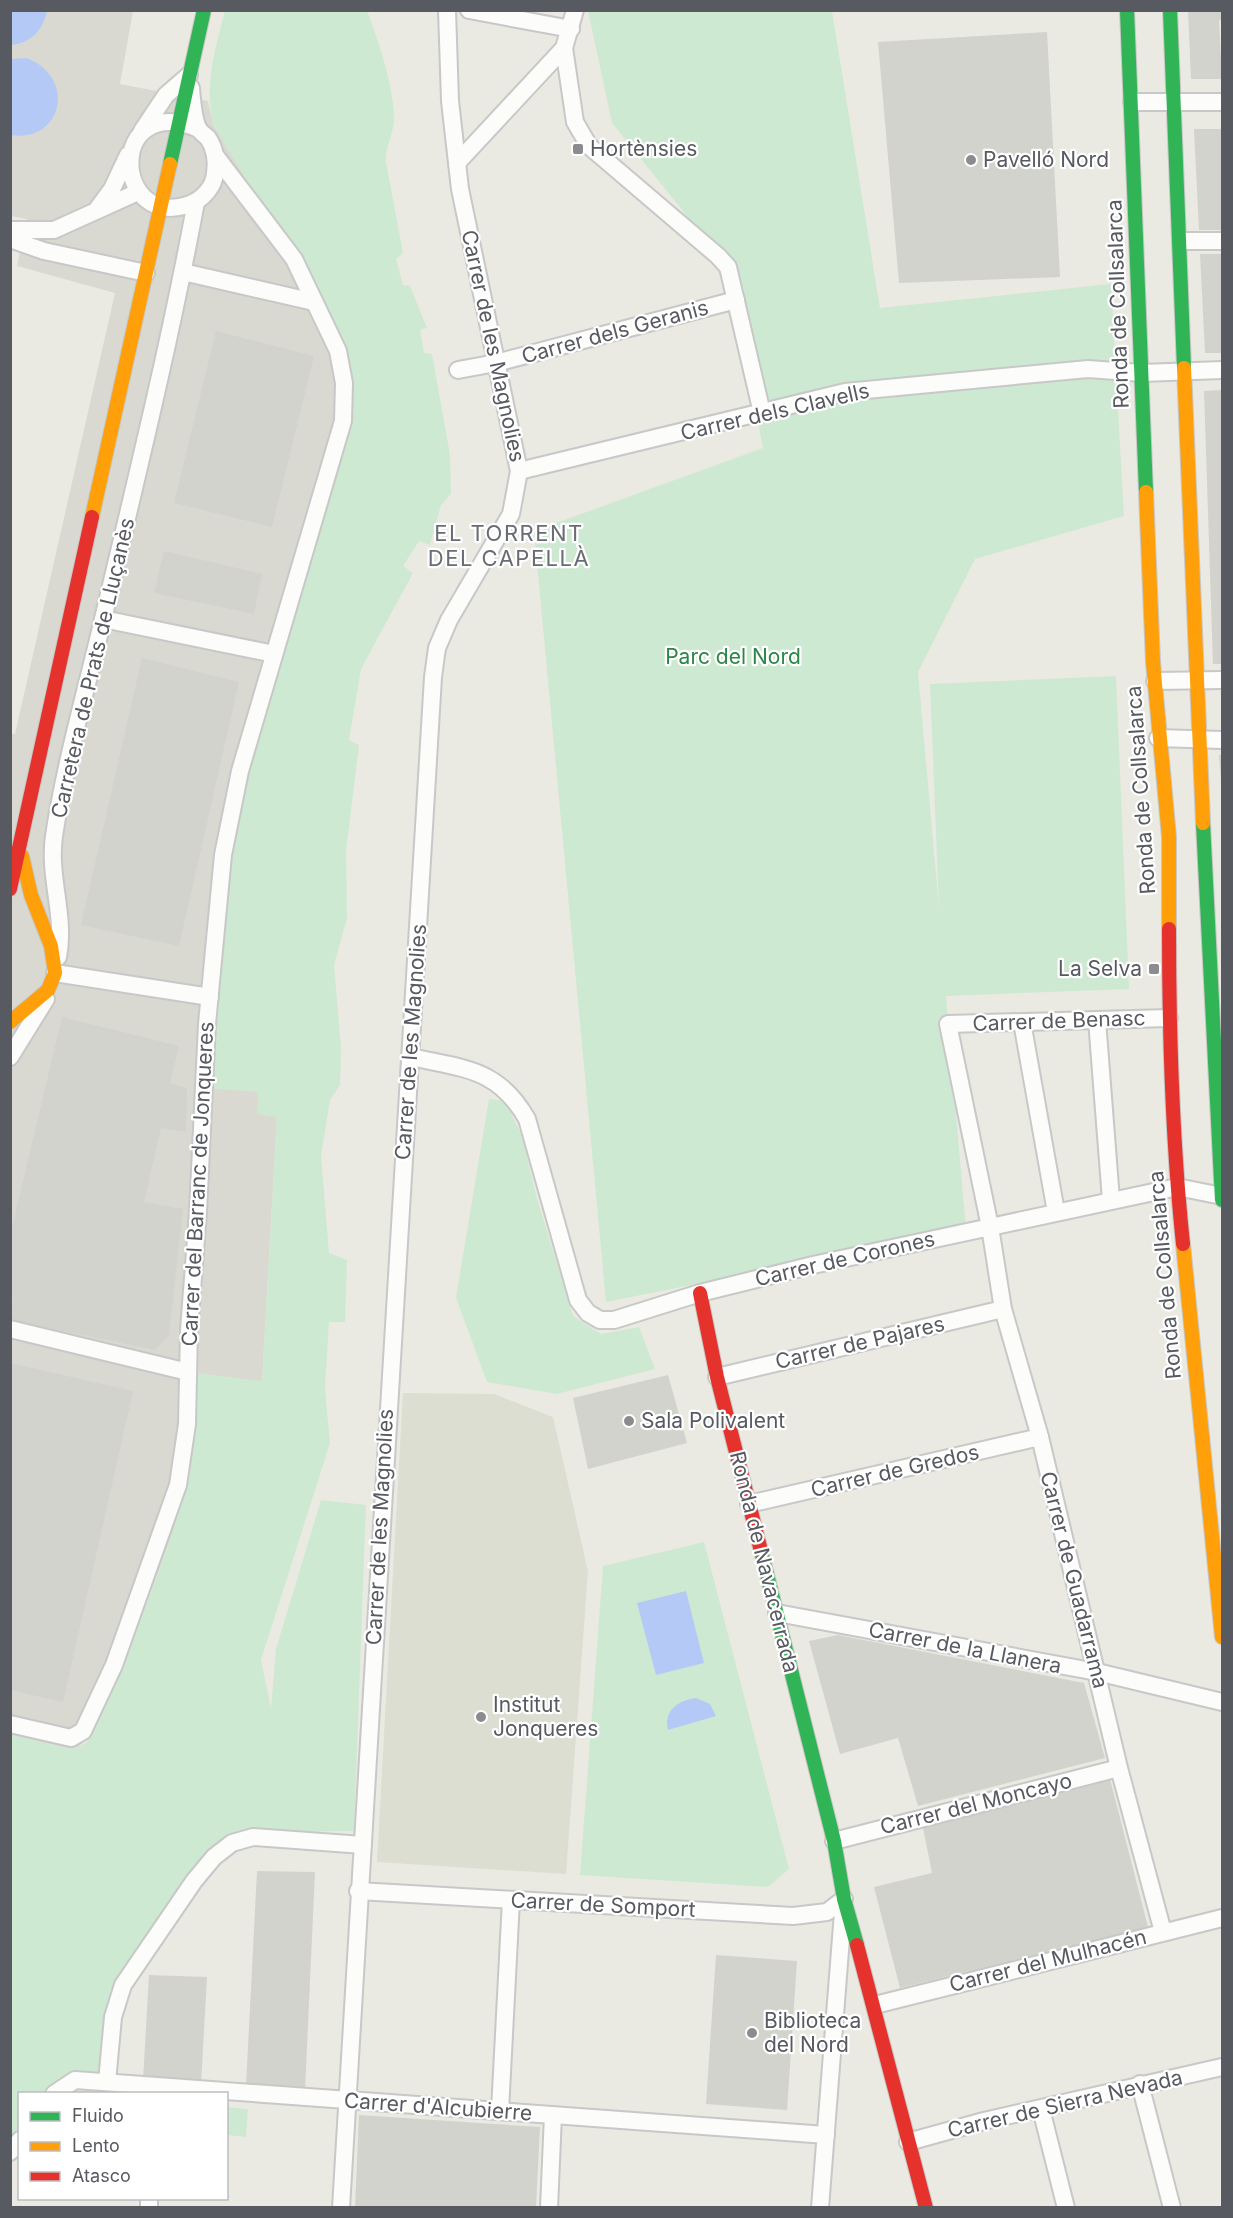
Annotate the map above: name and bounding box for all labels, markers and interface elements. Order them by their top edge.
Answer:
place label: Hortènsies [590,136,697,161]
marker: Hortènsies [571,142,585,156]
place label: Pavelló Nord [983,147,1109,172]
marker: Pavelló Nord [964,153,978,167]
street label: Ronda de Collsalarca [1101,199,1134,409]
street label: Carrer de les Magnolies [457,228,530,464]
street label: Carrer dels Geranis [519,295,711,368]
street label: Carrer dels Clavells [678,378,872,445]
street label: Carretera de Prats de Lluçanès [46,515,139,821]
district label: EL TORRENT DEL CAPELLÀ [428,520,590,571]
park label: Parc del Nord [665,644,801,669]
street label: Ronda de Collsalarca [1121,685,1160,895]
street label: Carrer de les Magnolies [390,923,431,1161]
place label: La Selva [1058,956,1142,981]
marker: La Selva [1147,962,1161,976]
street label: Carrer de Benasc [972,1005,1146,1036]
street label: Carrer del Barranc de Jonqueres [177,1021,218,1347]
street label: Ronda de Collsalarca [1143,1170,1186,1380]
street label: Carrer de Corones [753,1226,937,1291]
street label: Carrer de Pajares [773,1311,947,1374]
street label: Carrer de les Magnolies [361,1408,398,1646]
place label: Sala Polivalent [641,1408,785,1433]
marker: Sala Polivalent [622,1414,636,1428]
street label: Carrer de Gredos [808,1439,981,1502]
street label: Ronda de Navacerrada [725,1449,804,1675]
street label: Carrer de Guadarrama [1035,1469,1114,1691]
street label: Carrer de la Llanera [867,1617,1064,1678]
place label: Institut Jonqueres [493,1692,598,1741]
marker: Institut Jonqueres [474,1710,488,1724]
street label: Carrer del Moncayo [877,1768,1074,1839]
street label: Carrer de Somport [510,1887,696,1922]
street label: Carrer del Mulhacén [947,1924,1149,1997]
place label: Biblioteca del Nord [764,2008,861,2057]
marker: Biblioteca del Nord [745,2026,759,2040]
street label: Carrer de Sierra Nevada [945,2064,1185,2143]
street label: Carrer d'Alcubierre [343,2087,533,2126]
legend [18,2092,228,2200]
text: Fluido [72,2105,124,2126]
text: Lento [72,2135,120,2156]
text: Atasco [72,2165,131,2186]

